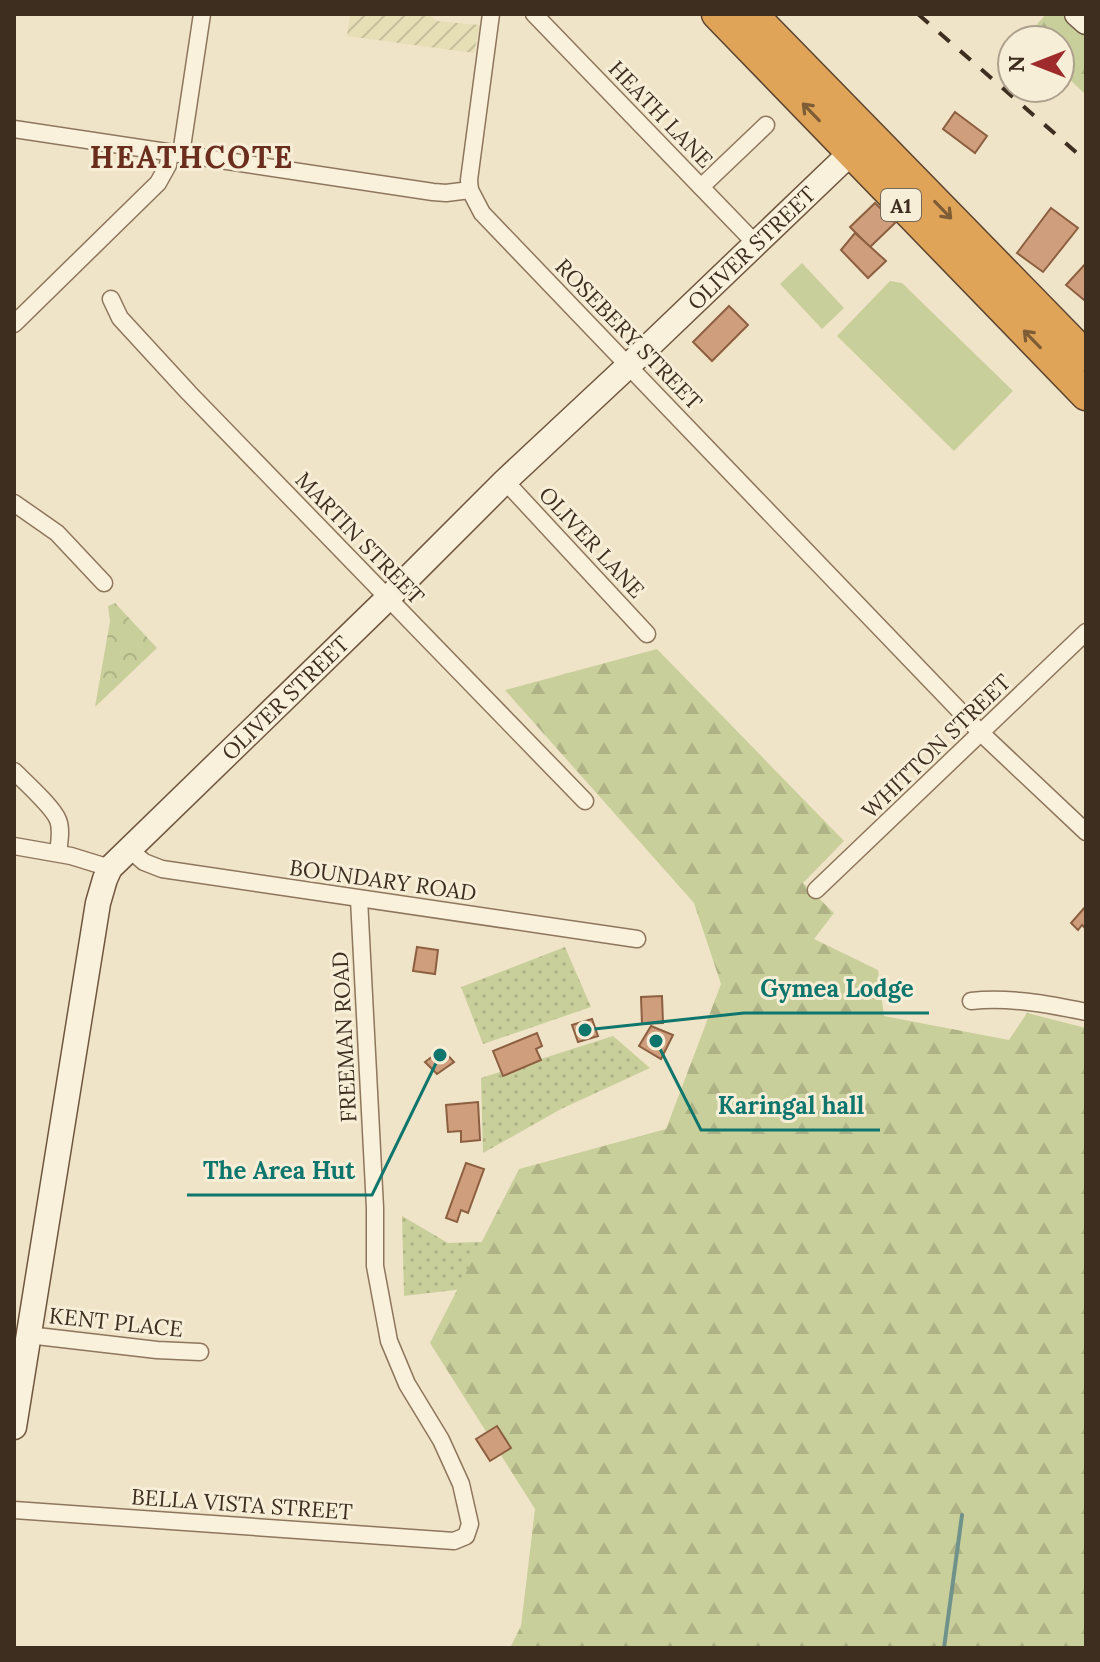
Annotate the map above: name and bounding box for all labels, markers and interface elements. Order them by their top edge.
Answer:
north arrow [996,24,1076,104]
street label: HEATH LANE [603,54,719,174]
text: N [1002,55,1030,73]
one-way arrow [802,102,821,122]
district label: HEATHCOTE [90,138,294,176]
street label: OLIVER STREET [681,180,821,316]
road number: A1 [881,189,921,221]
one-way arrow [933,200,952,219]
street label: ROSEBERY STREET [550,252,708,416]
one-way arrow [1022,329,1041,349]
street label: MARTIN STREET [290,466,430,610]
street label: OLIVER LANE [533,480,651,604]
street label: OLIVER STREET [216,630,355,766]
street label: WHITTON STREET [856,668,1016,824]
street label: BOUNDARY ROAD [288,853,478,907]
street label: FREEMAN ROAD [326,951,362,1123]
callout: Gymea Lodge [744,965,929,1013]
text: Gymea Lodge [760,973,914,1004]
callout: Karingal hall [701,1082,880,1130]
text: Karingal hall [718,1090,864,1121]
callout: The Area Hut [187,1147,372,1195]
text: The Area Hut [203,1155,356,1186]
street label: KENT PLACE [48,1301,184,1343]
street label: BELLA VISTA STREET [130,1482,354,1526]

